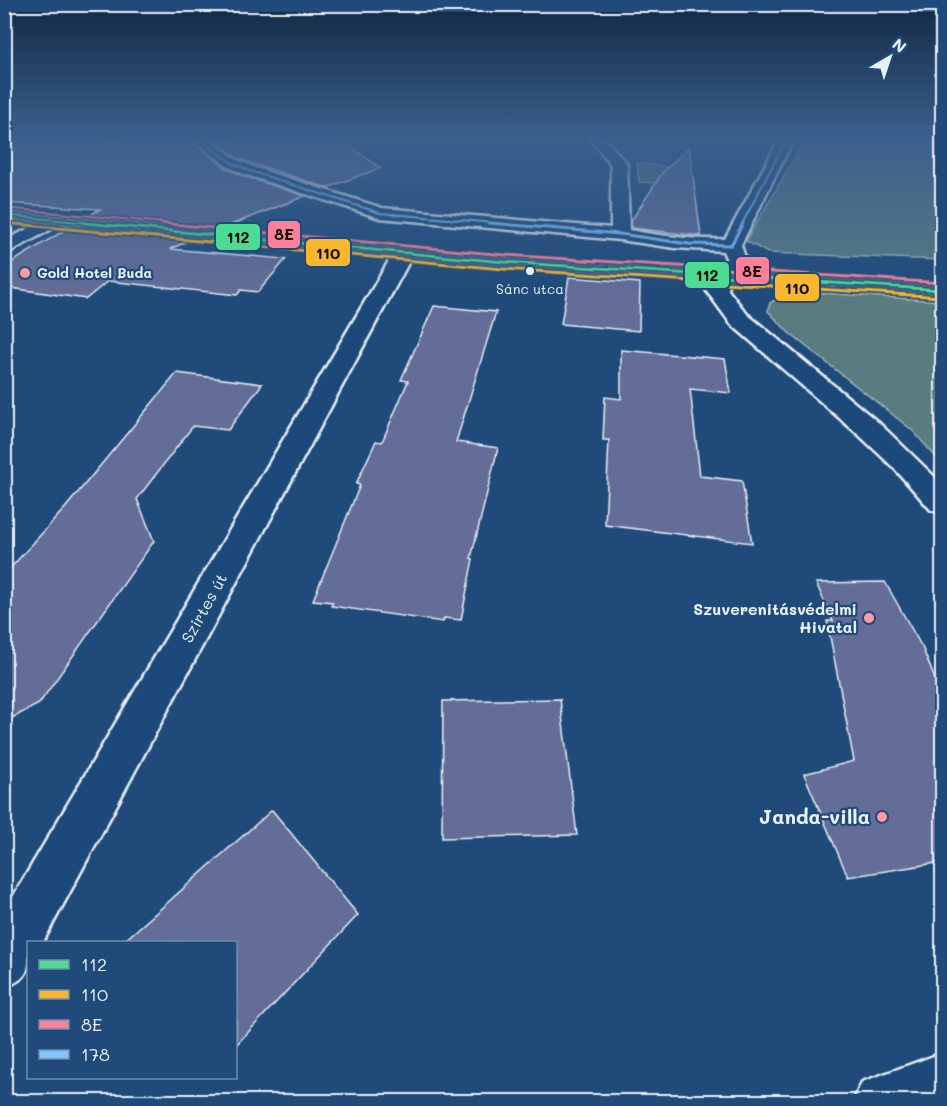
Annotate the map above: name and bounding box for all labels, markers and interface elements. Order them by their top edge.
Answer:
north arrow [860,27,920,87]
text: N [888,33,911,57]
line badge: 8E [267,220,301,249]
line badge: 112 [215,223,261,251]
text: 8E [274,223,294,244]
text: 112 [226,226,250,247]
line badge: 110 [305,238,351,267]
text: 110 [316,242,340,263]
line badge: 8E [735,256,770,285]
text: 8E [742,260,762,281]
line badge: 112 [684,261,730,289]
place label: Gold Hotel Buda [37,263,152,282]
text: 112 [695,264,719,285]
marker: Sánc utca [524,265,536,277]
marker: Gold Hotel Buda [18,266,32,280]
line badge: 110 [774,273,820,302]
text: 110 [785,277,809,298]
place label: Sánc utca [496,279,564,298]
street label: Szirtes út [176,569,231,646]
place label: Szuverenitásvédelmi Hivatal [693,598,857,637]
marker: Szuverenitásvédelmi Hivatal [862,611,876,625]
place label: Janda-villa [759,803,870,829]
marker: Janda-villa [875,810,889,824]
legend [27,941,237,1079]
text: 112 [81,952,107,976]
text: 110 [81,982,108,1006]
text: 8E [81,1012,102,1036]
text: 178 [81,1042,110,1066]

